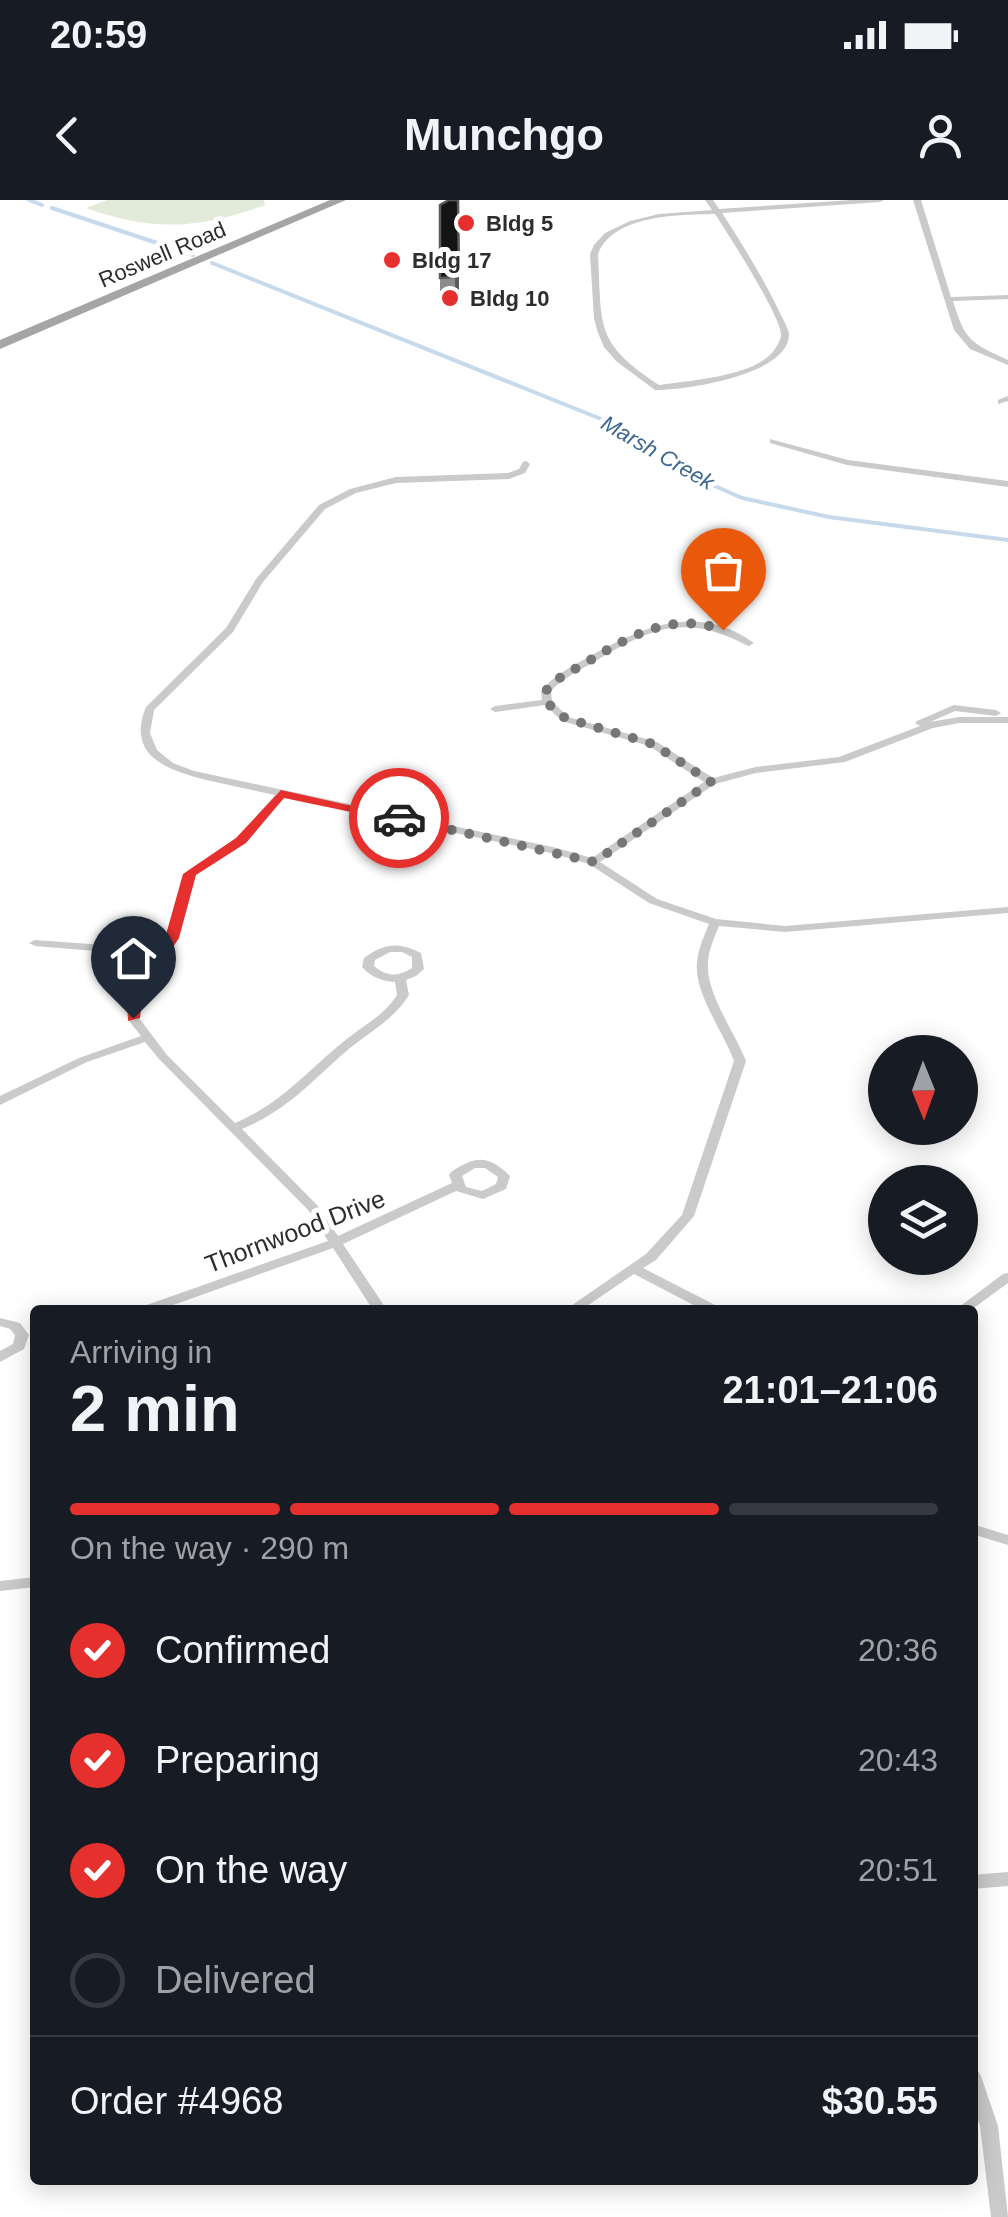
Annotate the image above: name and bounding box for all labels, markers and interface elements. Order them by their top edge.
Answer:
text: 20:59 [50,14,147,56]
icon: back [40,108,95,163]
icon: person [913,108,968,163]
text: Munchgo [404,109,604,160]
place label: Bldg 5 [486,211,553,236]
marker: Bldg 5 [455,212,477,234]
street label: Roswell Road [95,216,230,292]
place label: Bldg 17 [412,248,491,273]
marker: Bldg 17 [381,249,403,271]
place label: Bldg 10 [470,286,549,311]
marker: Bldg 10 [439,287,461,309]
water label: Marsh Creek [597,410,719,495]
pin [681,528,766,631]
icon: bag [696,543,751,598]
courier [349,768,449,868]
icon: car [372,791,427,846]
pin [91,916,176,1019]
icon: home [106,931,161,986]
north arrow [868,1035,978,1145]
map controls [868,1035,978,1275]
button: layers [868,1165,978,1275]
street label: Thornwood Drive [201,1184,389,1278]
text: Arriving in [70,1334,212,1370]
text: 21:01–21:06 [722,1369,938,1411]
text: 2 min [70,1372,240,1445]
text: On the way · 290 m [70,1530,349,1566]
icon: check [70,1623,125,1678]
text: Confirmed [155,1629,330,1671]
text: 20:36 [858,1632,938,1668]
icon: check [70,1733,125,1788]
text: Preparing [155,1739,320,1781]
text: 20:43 [858,1742,938,1778]
icon: check [70,1843,125,1898]
text: On the way [155,1849,347,1891]
text: 20:51 [858,1852,938,1888]
text: Delivered [155,1959,316,2001]
text: Order #4968 [70,2080,283,2122]
text: $30.55 [822,2080,938,2122]

